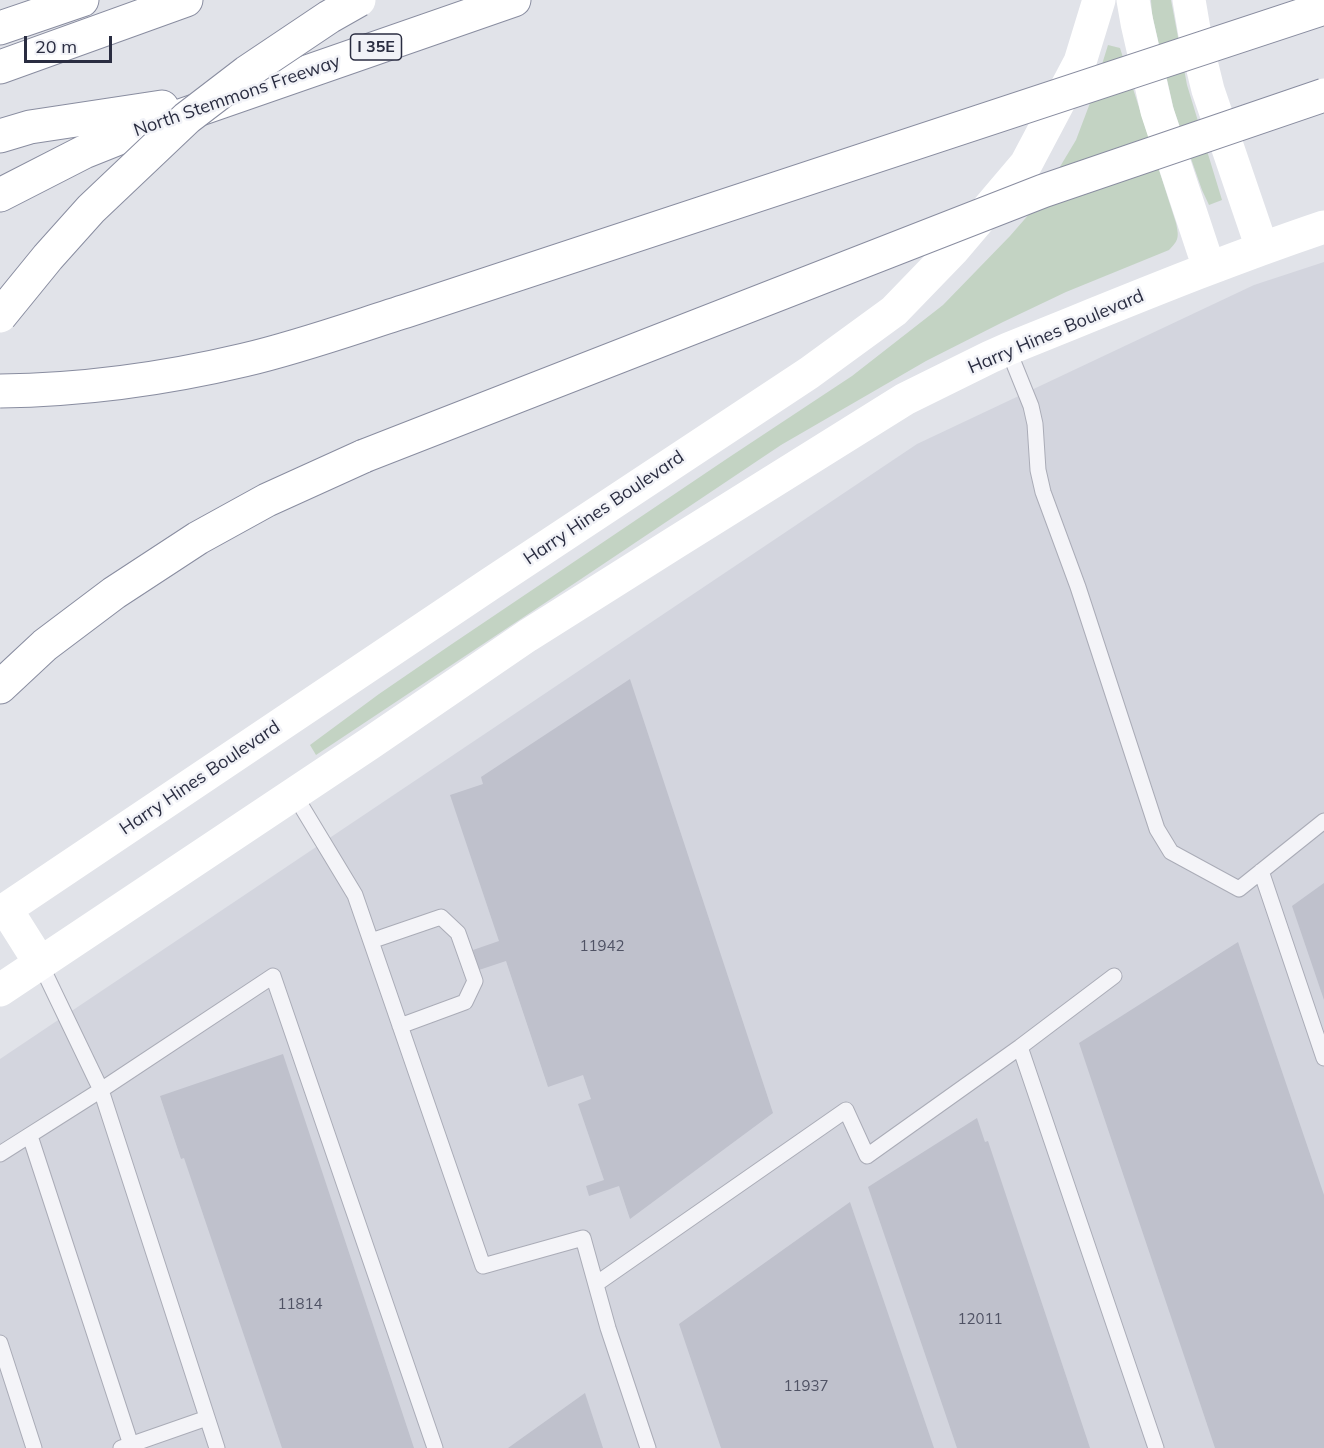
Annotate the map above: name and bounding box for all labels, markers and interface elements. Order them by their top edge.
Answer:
scale bar [27,24,116,62]
road number: I 35E [350,34,401,60]
text: 20 m [35,35,77,58]
street label: North Stemmons Freeway [131,50,343,142]
street label: Harry Hines Boulevard [965,285,1147,379]
street label: Harry Hines Boulevard [520,446,688,570]
street label: Harry Hines Boulevard [116,716,284,840]
house number: 11942 [580,937,624,955]
house number: 11814 [278,1295,322,1313]
house number: 12011 [958,1310,1002,1328]
house number: 11937 [784,1377,828,1395]

